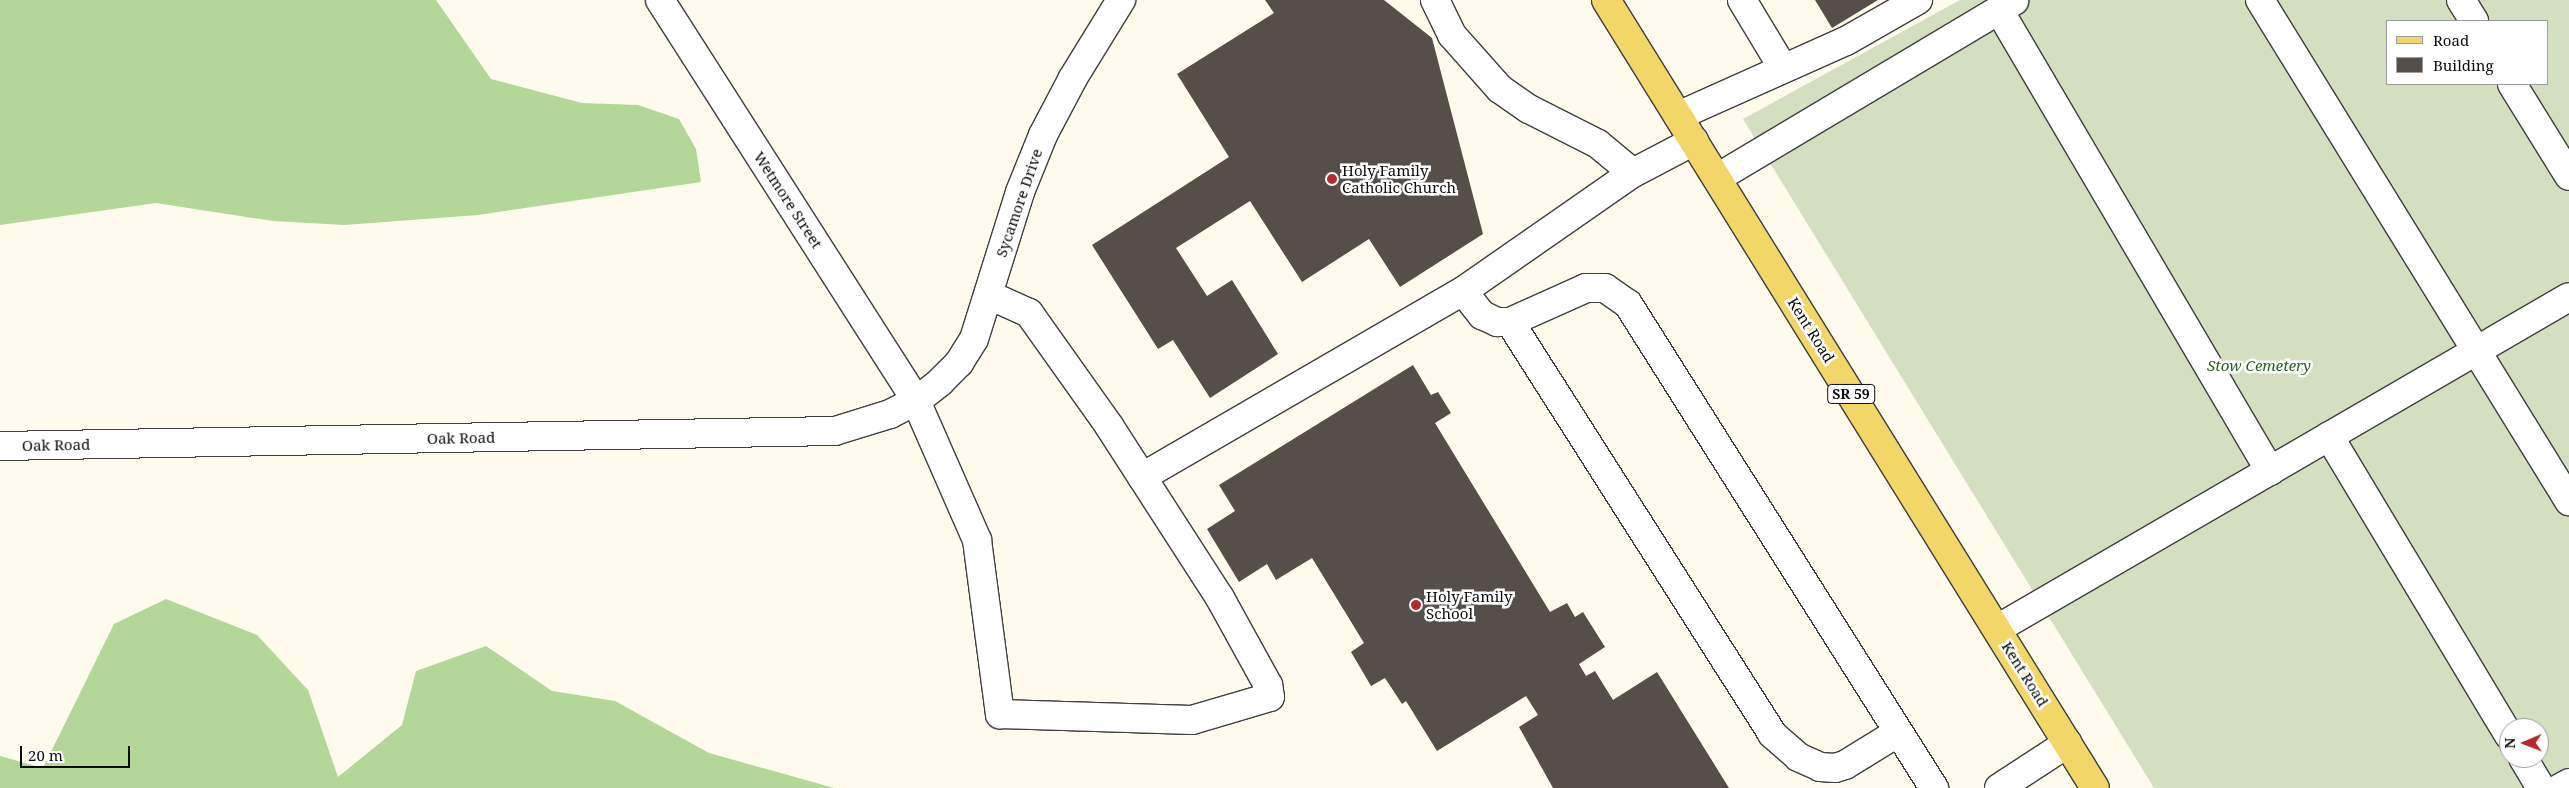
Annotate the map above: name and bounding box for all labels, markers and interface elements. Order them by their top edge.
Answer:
legend [2386,20,2549,85]
text: Road [2433,30,2469,50]
text: Building [2433,55,2494,75]
street label: Sycamore Drive [992,146,1046,260]
street label: Wetmore Street [750,148,826,252]
place label: Holy Family Catholic Church [1342,161,1456,196]
marker: Holy Family Catholic Church [1326,173,1338,185]
street label: Kent Road [1784,294,1838,366]
park label: Stow Cemetery [2207,357,2311,375]
road number: SR 59 [1826,382,1876,406]
street label: Oak Road [427,428,495,448]
street label: Oak Road [22,435,90,455]
place label: Holy Family School [1426,587,1512,622]
marker: Holy Family School [1410,599,1422,611]
street label: Kent Road [1998,638,2052,710]
north arrow [2499,718,2549,768]
scale bar [22,736,132,768]
text: N [2500,738,2519,749]
text: 20 m [28,745,63,765]

